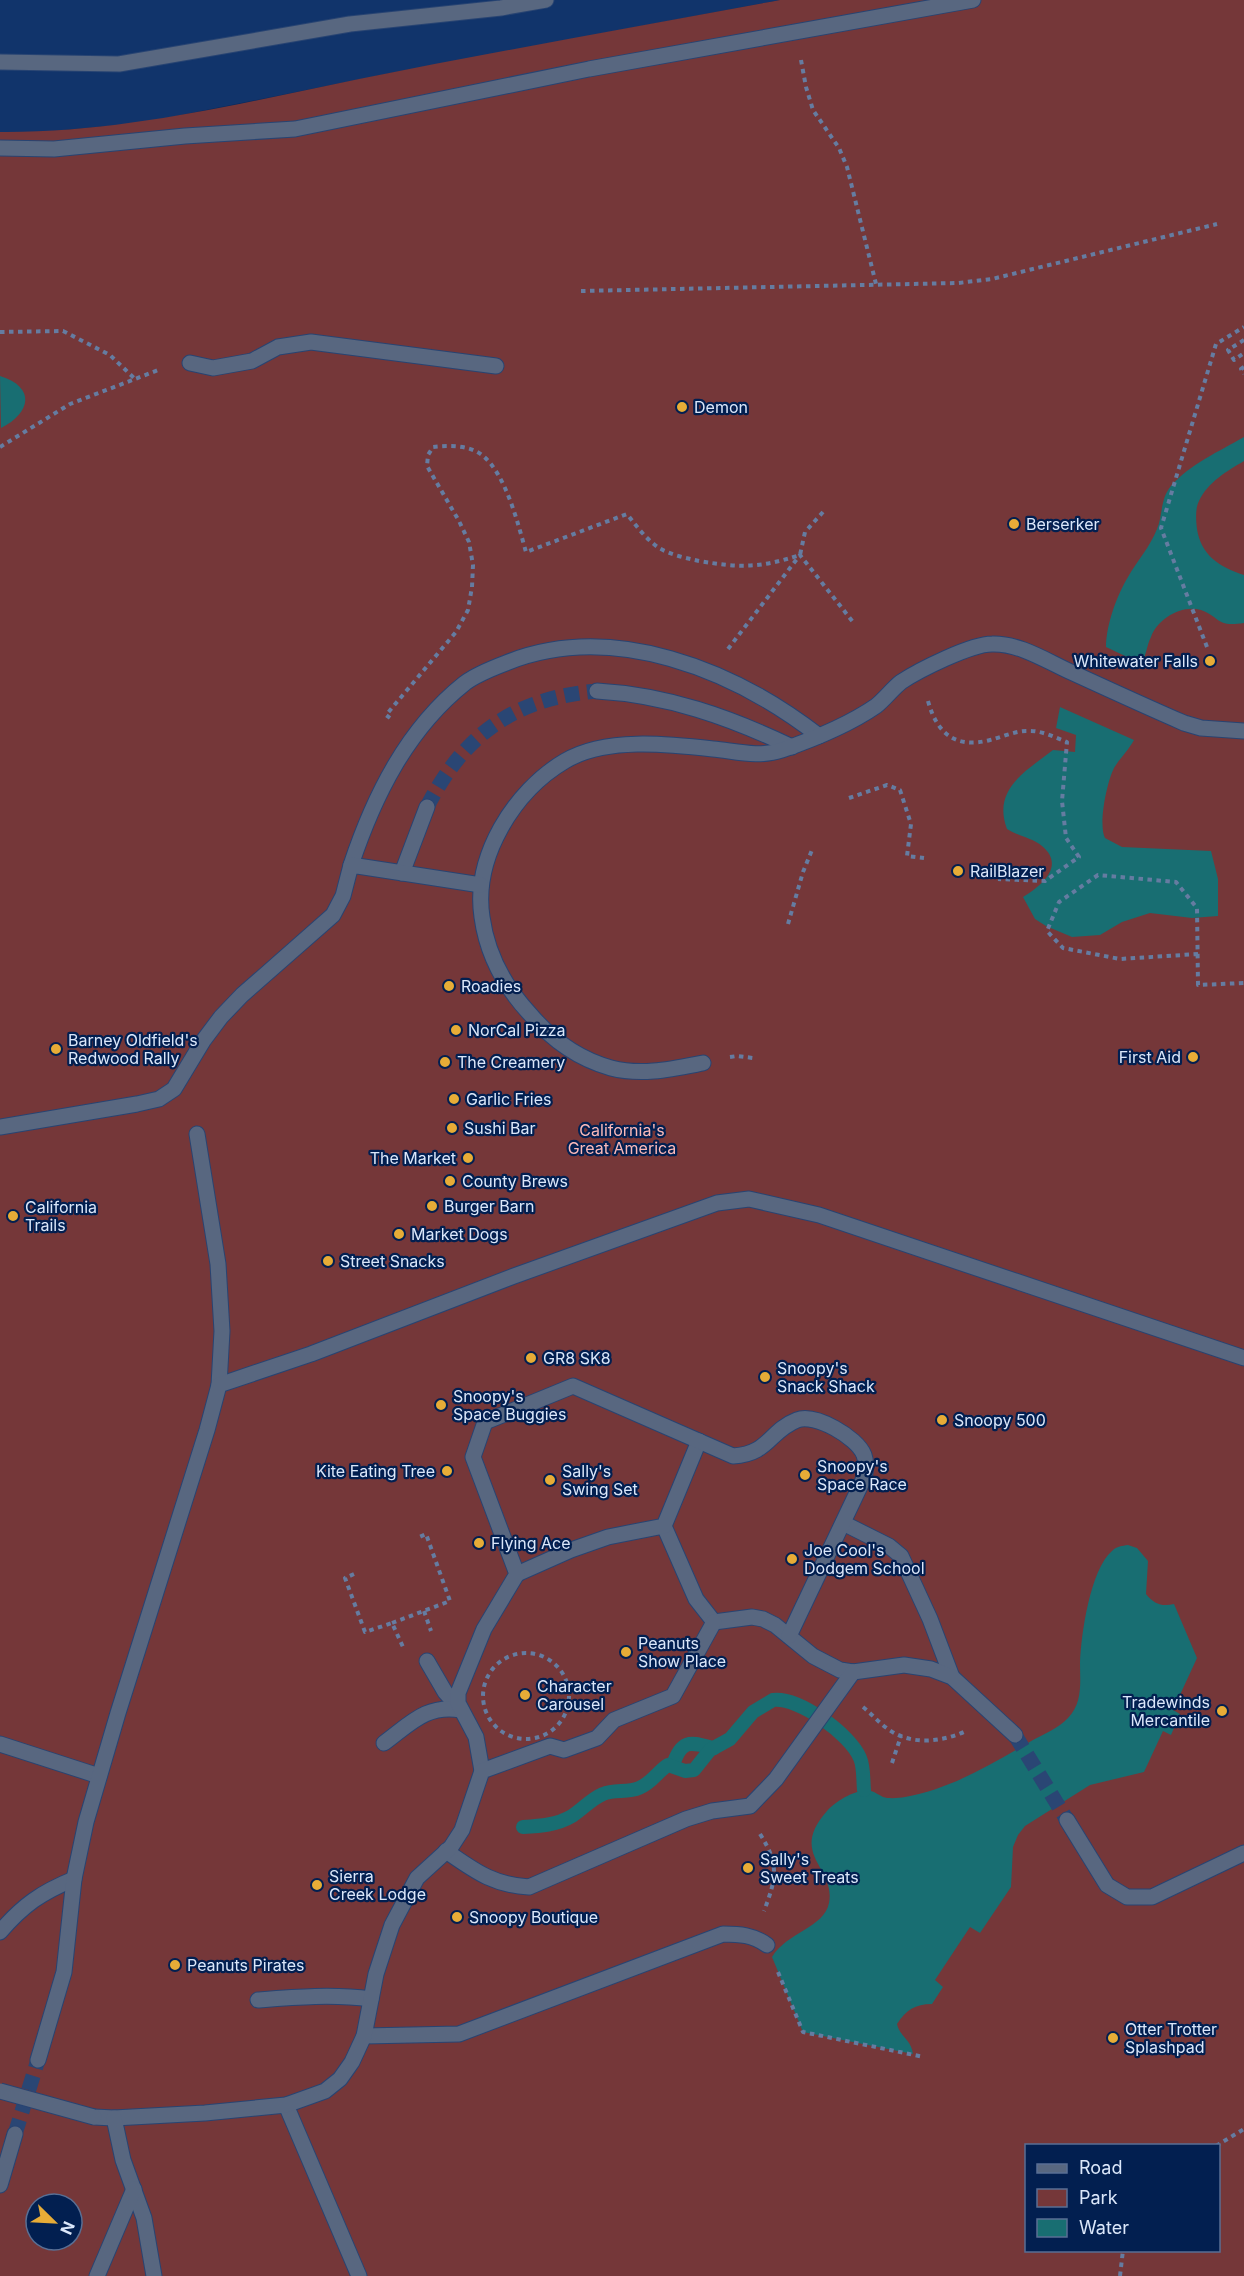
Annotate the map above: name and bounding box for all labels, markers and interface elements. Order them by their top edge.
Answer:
place label: Demon [694,397,748,417]
marker: Demon [675,400,689,414]
place label: Berserker [1026,514,1100,534]
marker: Berserker [1007,517,1021,531]
place label: Whitewater Falls [1074,651,1198,671]
marker: Whitewater Falls [1203,654,1217,668]
place label: RailBlazer [970,861,1044,881]
marker: RailBlazer [951,864,965,878]
place label: Roadies [461,976,521,996]
marker: Roadies [442,979,456,993]
place label: NorCal Pizza [468,1020,565,1040]
marker: NorCal Pizza [449,1023,463,1037]
place label: Barney Oldfield's Redwood Rally [68,1030,198,1068]
marker: Barney Oldfield's Redwood Rally [49,1042,63,1056]
place label: First Aid [1119,1047,1181,1067]
marker: First Aid [1186,1050,1200,1064]
place label: The Creamery [457,1052,565,1072]
marker: The Creamery [438,1055,452,1069]
place label: Garlic Fries [466,1089,551,1109]
marker: Garlic Fries [447,1092,461,1106]
place label: Sushi Bar [464,1118,535,1138]
park label: California's Great America [568,1120,676,1158]
marker: Sushi Bar [445,1121,459,1135]
place label: The Market [370,1148,456,1168]
marker: The Market [461,1151,475,1165]
place label: County Brews [462,1171,568,1191]
marker: County Brews [443,1174,457,1188]
place label: Burger Barn [444,1196,535,1216]
place label: California Trails [25,1197,97,1235]
marker: Burger Barn [425,1199,439,1213]
marker: California Trails [6,1209,20,1223]
place label: Market Dogs [411,1224,508,1244]
marker: Market Dogs [392,1227,406,1241]
place label: Street Snacks [340,1251,445,1271]
marker: Street Snacks [321,1254,335,1268]
place label: GR8 SK8 [543,1348,611,1368]
marker: GR8 SK8 [524,1351,538,1365]
place label: Snoopy's Snack Shack [777,1358,875,1396]
marker: Snoopy's Snack Shack [758,1370,772,1384]
place label: Snoopy's Space Buggies [453,1386,566,1424]
marker: Snoopy's Space Buggies [434,1398,448,1412]
place label: Snoopy 500 [954,1410,1046,1430]
marker: Snoopy 500 [935,1413,949,1427]
place label: Snoopy's Space Race [817,1456,907,1494]
place label: Kite Eating Tree [316,1461,435,1481]
place label: Sally's Swing Set [562,1461,638,1499]
marker: Kite Eating Tree [440,1464,454,1478]
marker: Snoopy's Space Race [798,1468,812,1482]
marker: Sally's Swing Set [543,1473,557,1487]
place label: Flying Ace [491,1533,571,1553]
marker: Flying Ace [472,1536,486,1550]
place label: Joe Cool's Dodgem School [804,1540,925,1578]
marker: Joe Cool's Dodgem School [785,1552,799,1566]
place label: Peanuts Show Place [638,1633,726,1671]
marker: Peanuts Show Place [619,1645,633,1659]
place label: Character Carousel [537,1676,612,1714]
marker: Character Carousel [518,1688,532,1702]
place label: Tradewinds Mercantile [1122,1692,1210,1730]
marker: Tradewinds Mercantile [1215,1704,1229,1718]
place label: Sally's Sweet Treats [760,1849,859,1887]
marker: Sally's Sweet Treats [741,1861,755,1875]
place label: Sierra Creek Lodge [329,1866,426,1904]
marker: Sierra Creek Lodge [310,1878,324,1892]
place label: Snoopy Boutique [469,1907,598,1927]
marker: Snoopy Boutique [450,1910,464,1924]
place label: Peanuts Pirates [187,1955,305,1975]
marker: Peanuts Pirates [168,1958,182,1972]
place label: Otter Trotter Splashpad [1125,2019,1217,2057]
marker: Otter Trotter Splashpad [1106,2031,1120,2045]
legend [1025,2144,1220,2252]
text: Road [1079,2157,1122,2178]
text: Park [1079,2187,1118,2208]
north arrow [24,2192,84,2252]
text: Water [1079,2217,1129,2238]
text: N [56,2218,79,2238]

